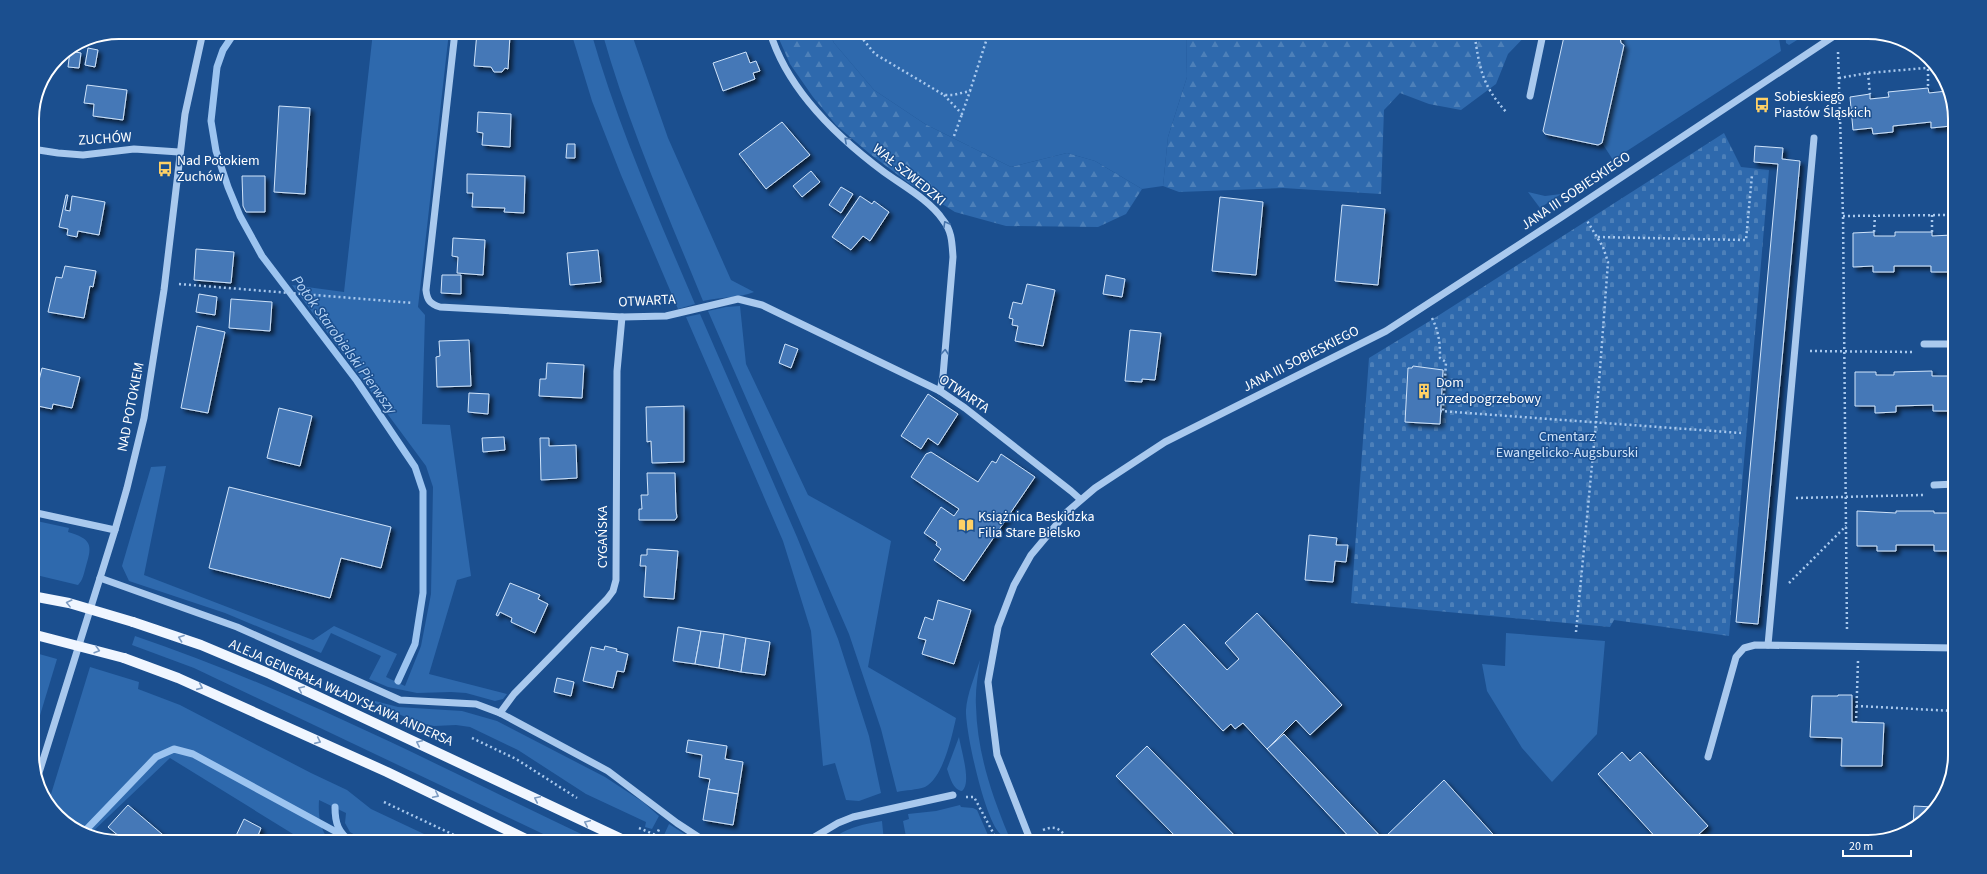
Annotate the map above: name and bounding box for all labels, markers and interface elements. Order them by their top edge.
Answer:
place label: Sobieskiego Piastów Śląskich [1774,87,1871,123]
bus stop icon: Sobieskiego Piastów Śląskich [1753,96,1771,114]
street label: ZUCHÓW [77,127,133,151]
one-way arrow [844,138,852,145]
street label: WAŁ SZWEDZKI [868,139,950,211]
street label: JANA III SOBIESKIEGO [1517,147,1635,235]
place label: Nad Potokiem Zuchów [177,151,260,187]
bus stop icon: Nad Potokiem Zuchów [156,160,174,178]
one-way arrow [943,221,950,228]
water label: Potok Starobielski Pierwszy [286,271,402,420]
street label: OTWARTA [618,289,677,312]
street label: JANA III SOBIESKIEGO [1239,321,1363,397]
one-way arrow [941,349,950,355]
street label: NAD POTOKIEM [113,361,149,453]
street label: OTWARTA [935,370,994,419]
place label: Dom przedpogrzebowy [1436,373,1541,409]
building icon: Dom przedpogrzebowy [1415,382,1433,400]
park label: Cmentarz Ewangelicko-Augsburski [1496,427,1638,463]
street label: CYGAŃSKA [593,505,613,568]
place label: Książnica Beskidzka Filia Stare Bielsko [978,507,1095,543]
library icon: Książnica Beskidzka Filia Stare Bielsko [957,516,975,534]
one-way arrow [66,600,72,608]
street label: ALEJA GENERAŁA WŁADYSŁAWA ANDERSA [226,634,457,752]
one-way arrow [178,635,185,643]
one-way arrow [94,646,100,654]
one-way arrow [195,682,203,690]
one-way arrow [298,686,306,694]
one-way arrow [314,736,321,744]
one-way arrow [416,740,424,748]
one-way arrow [432,790,439,798]
one-way arrow [533,796,541,804]
one-way arrow [584,820,592,828]
scale bar [1843,832,1911,858]
text: 20 m [1849,838,1873,855]

